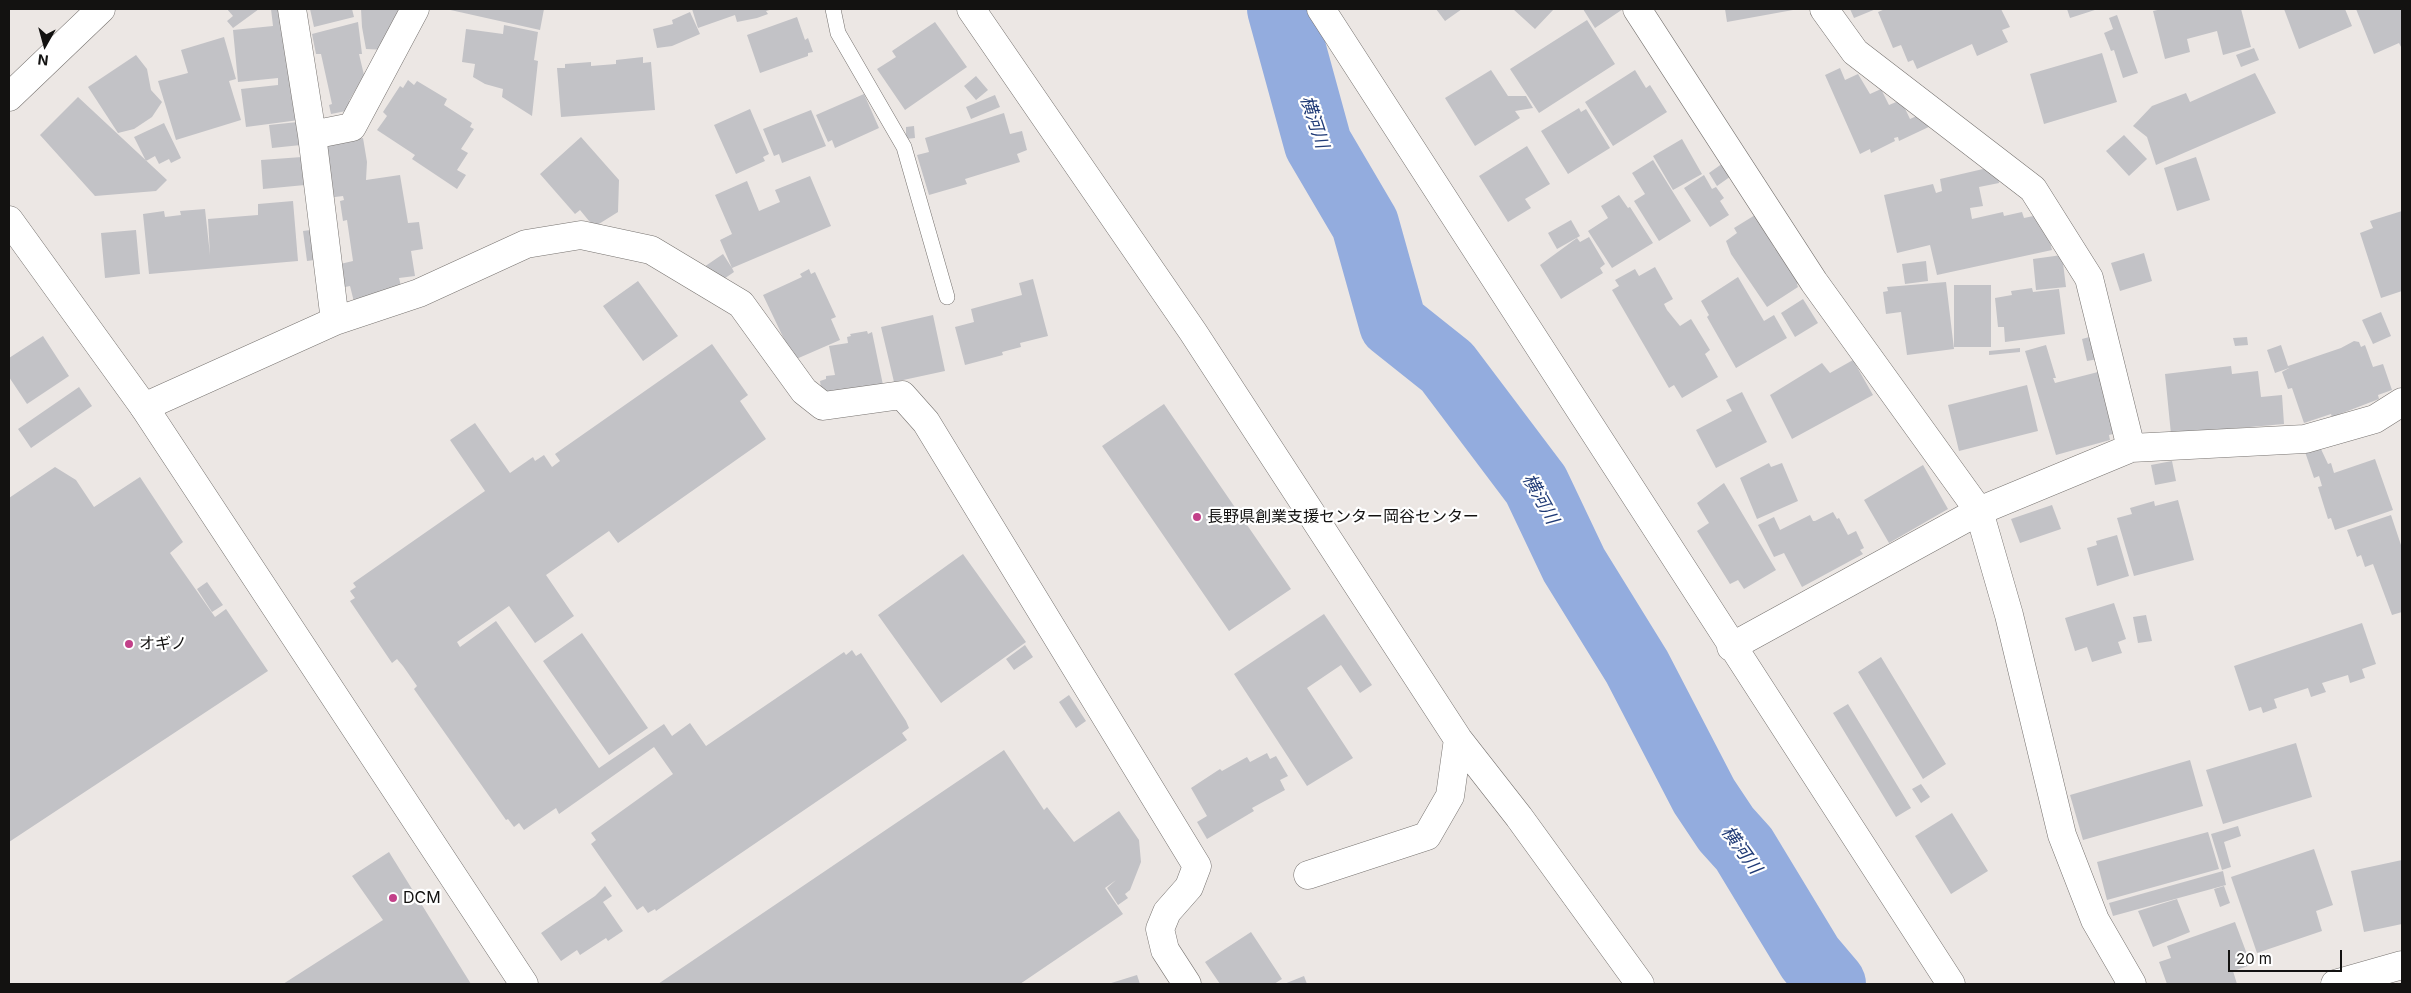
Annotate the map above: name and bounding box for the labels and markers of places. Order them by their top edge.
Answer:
place label: 長野県創業支援センター岡谷センター [1207,507,1479,527]
marker: 長野県創業支援センター岡谷センター [1191,511,1203,523]
place label: オギノ [139,634,187,654]
marker: オギノ [123,638,135,650]
place label: DCM [403,888,441,908]
marker: DCM [387,892,399,904]

